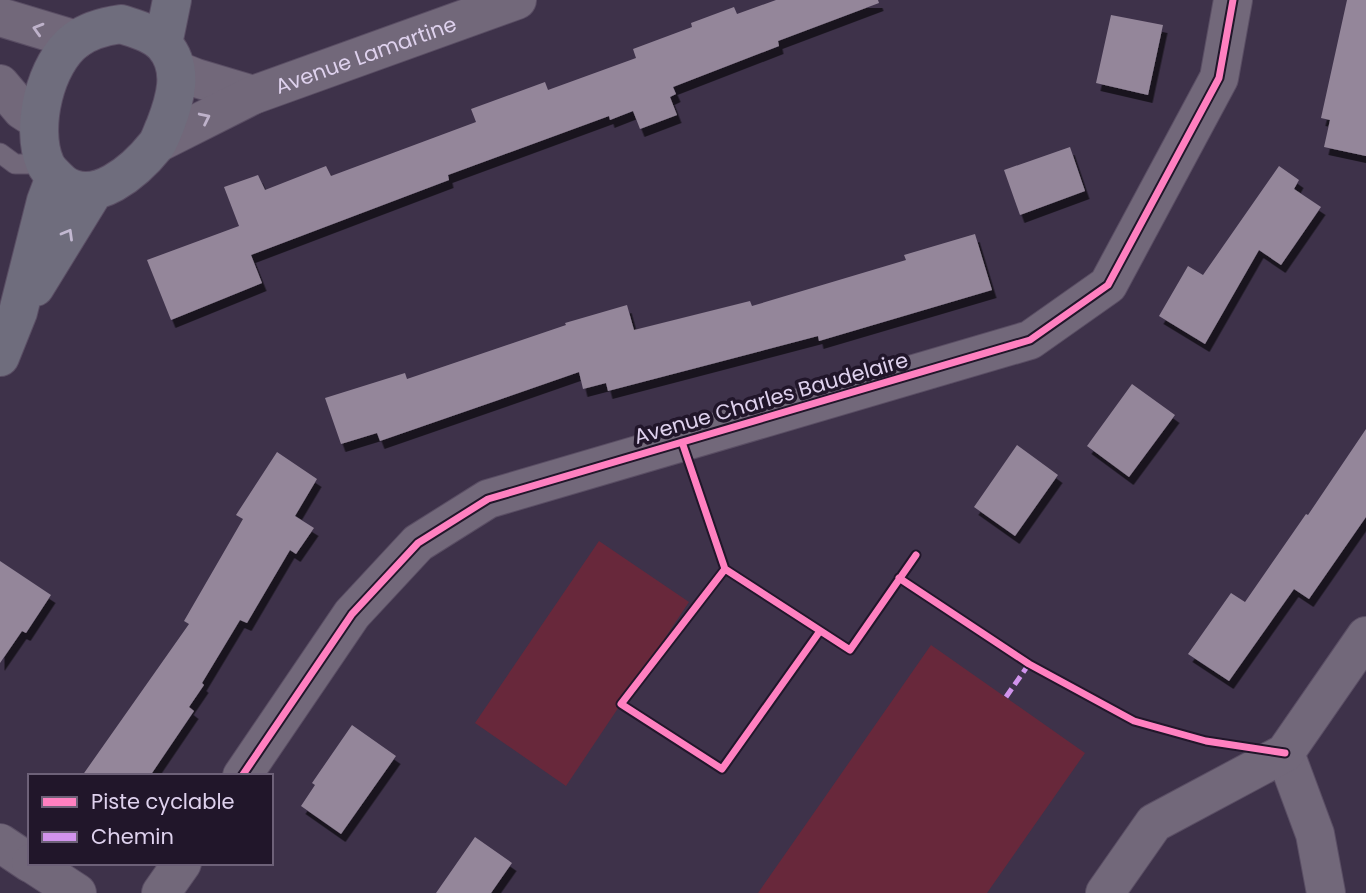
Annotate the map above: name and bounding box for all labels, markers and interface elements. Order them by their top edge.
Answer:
street label: Avenue Lamartine [271,9,460,100]
one-way arrow [32,22,44,37]
one-way arrow [198,113,210,127]
one-way arrow [60,229,73,241]
street label: Avenue Charles Baudelaire [630,345,912,451]
legend [28,774,273,865]
text: Piste cyclable [91,787,235,816]
text: Chemin [91,822,174,851]

